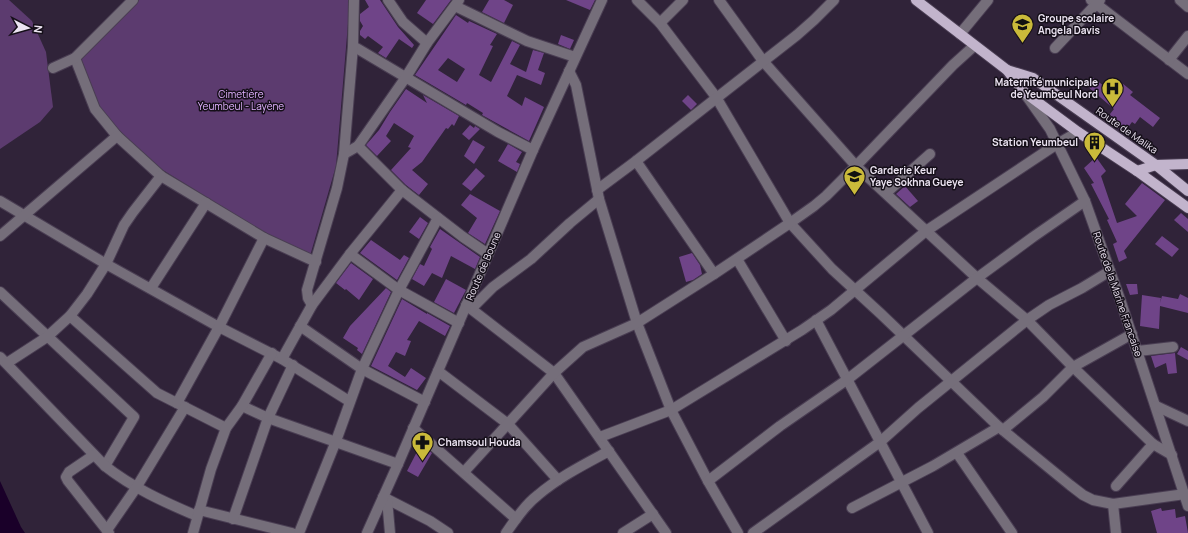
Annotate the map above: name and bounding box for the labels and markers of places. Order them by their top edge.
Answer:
school or university icon: Groupe scolaire Angela Davis [1010,11,1036,44]
place label: Groupe scolaire Angela Davis [1038,11,1114,37]
place label: Maternité municipale de Yeumbeul Nord [995,75,1098,101]
hospital icon: Maternité municipale de Yeumbeul Nord [1100,75,1126,108]
building icon: Station Yeumbeul [1081,129,1107,162]
place label: Station Yeumbeul [992,135,1078,149]
school or university icon: Garderie Keur Yaye Sokhna Gueye [842,163,868,196]
place label: Garderie Keur Yaye Sokhna Gueye [870,163,964,189]
pharmacy icon: Chamsoul Houda [409,429,435,462]
place label: Chamsoul Houda [438,435,521,449]

